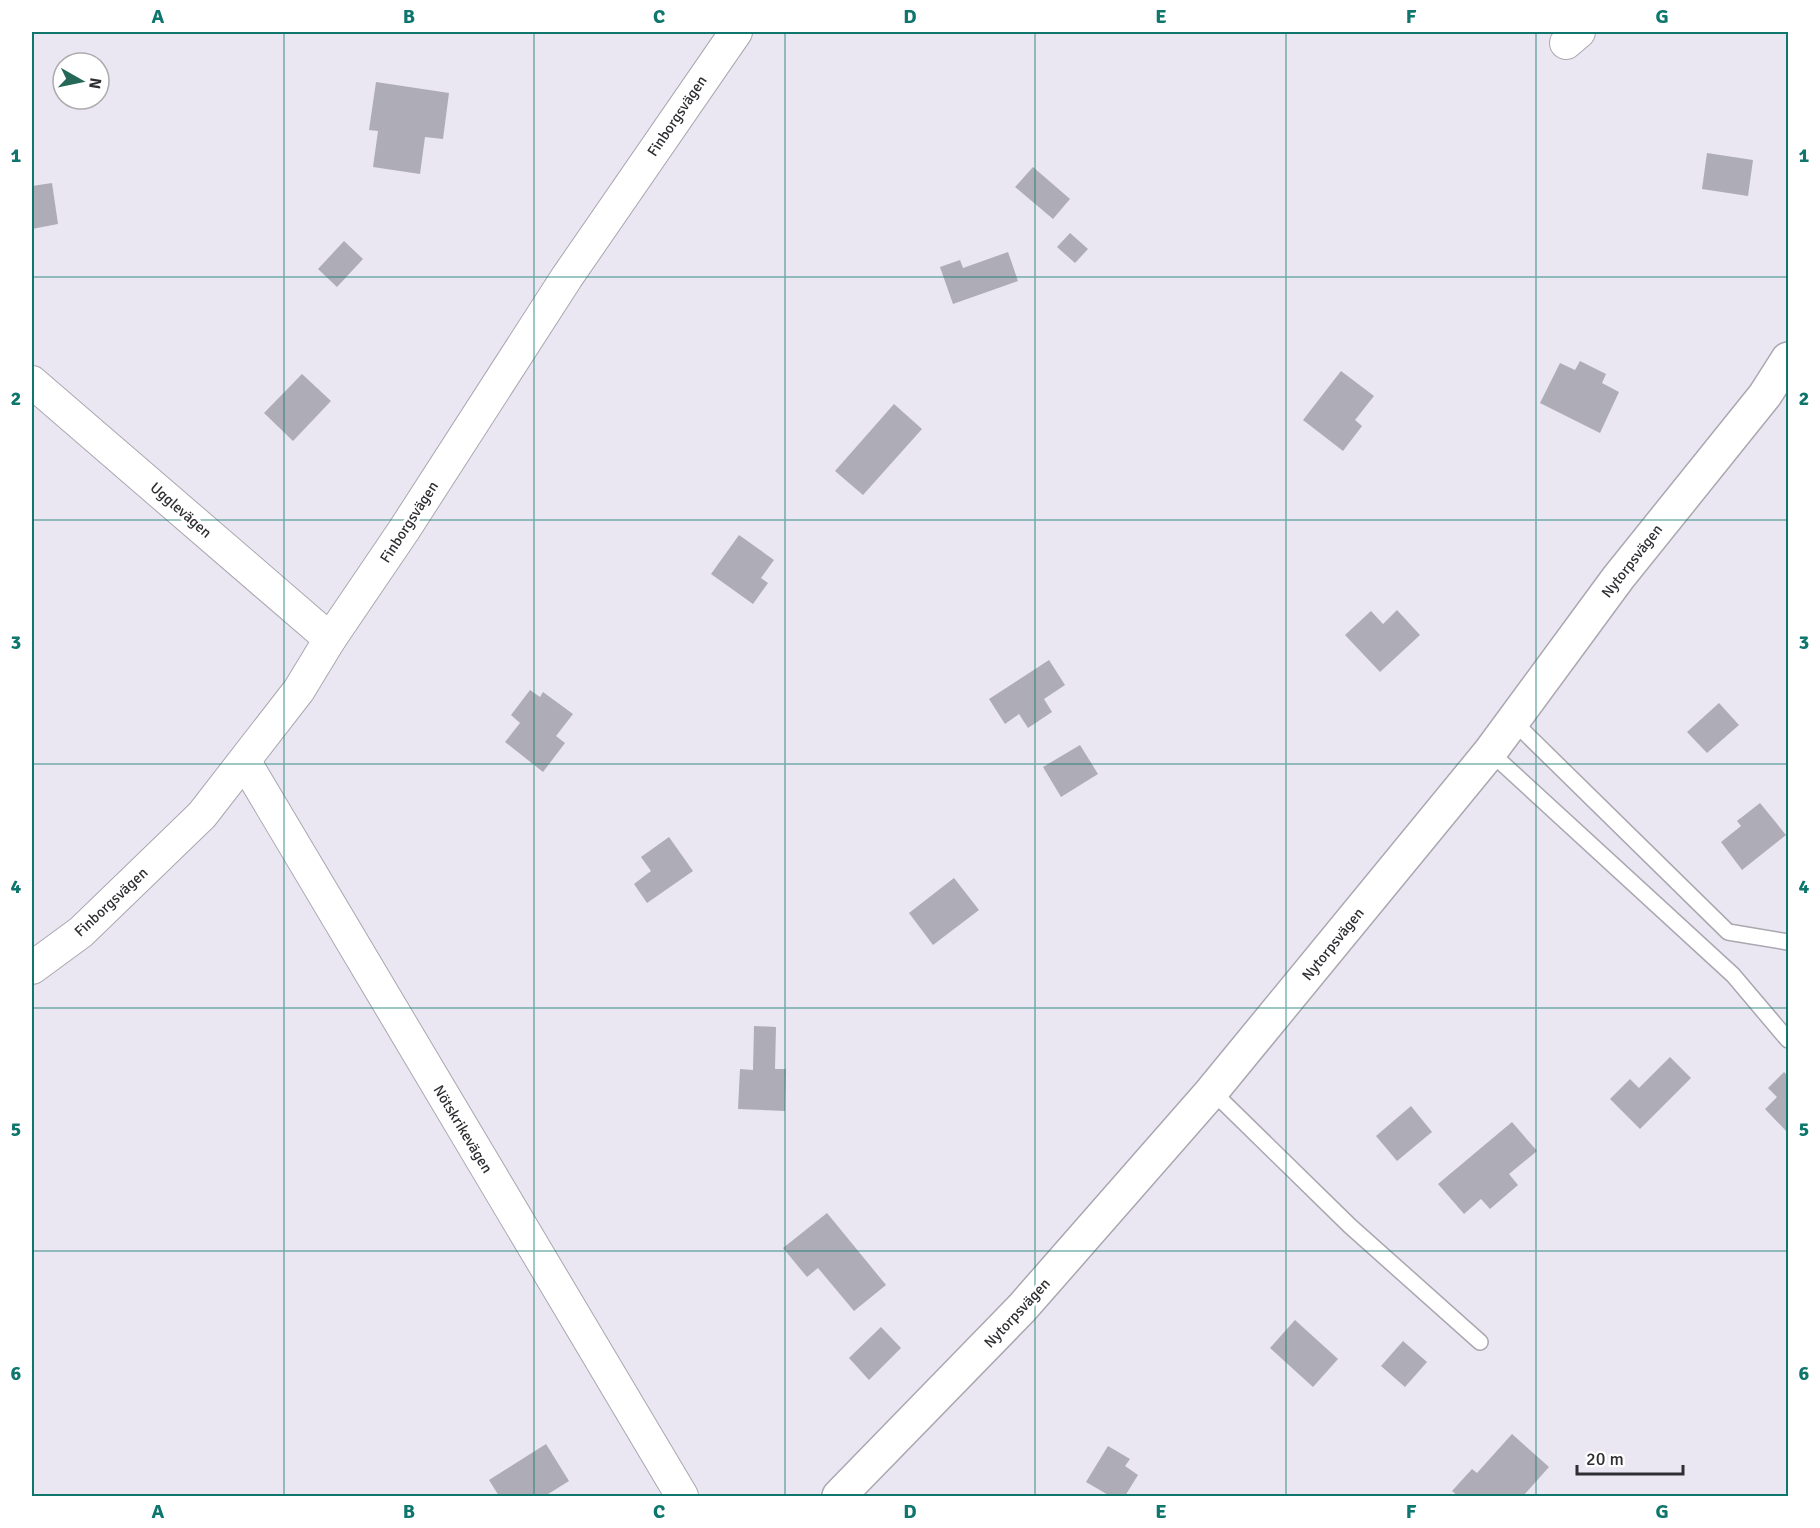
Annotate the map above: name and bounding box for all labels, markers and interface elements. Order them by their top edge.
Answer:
text: A [152,4,165,29]
text: B [403,4,415,29]
text: C [653,4,665,29]
text: D [903,4,917,29]
text: E [1155,4,1167,29]
text: F [1406,4,1417,29]
text: G [1655,4,1669,29]
north arrow [51,51,111,111]
street label: Finborgsvägen [643,72,711,160]
text: N [84,76,106,90]
text: 1 [11,143,22,168]
text: 1 [1799,143,1810,168]
text: 2 [11,386,21,411]
text: 2 [1799,386,1809,411]
street label: Ugglevägen [147,478,215,542]
street label: Finborgsvägen [376,478,442,566]
street label: Nytorpsvägen [1598,521,1666,601]
text: 3 [11,630,21,655]
text: 3 [1799,630,1809,655]
street label: Finborgsvägen [71,863,151,941]
text: 4 [11,874,22,899]
text: 4 [1799,874,1810,899]
street label: Nytorpsvägen [1298,904,1368,984]
street label: Nötskrikevägen [430,1082,496,1176]
text: 5 [11,1117,21,1142]
text: 5 [1799,1117,1809,1142]
street label: Nytorpsvägen [980,1275,1054,1351]
text: 6 [11,1361,22,1386]
text: 6 [1799,1361,1810,1386]
scale bar [1577,1438,1684,1476]
text: 20 m [1586,1448,1624,1470]
text: A [152,1499,165,1524]
text: B [403,1499,415,1524]
text: C [653,1499,665,1524]
text: D [903,1499,917,1524]
text: E [1155,1499,1167,1524]
text: F [1406,1499,1417,1524]
text: G [1655,1499,1669,1524]

